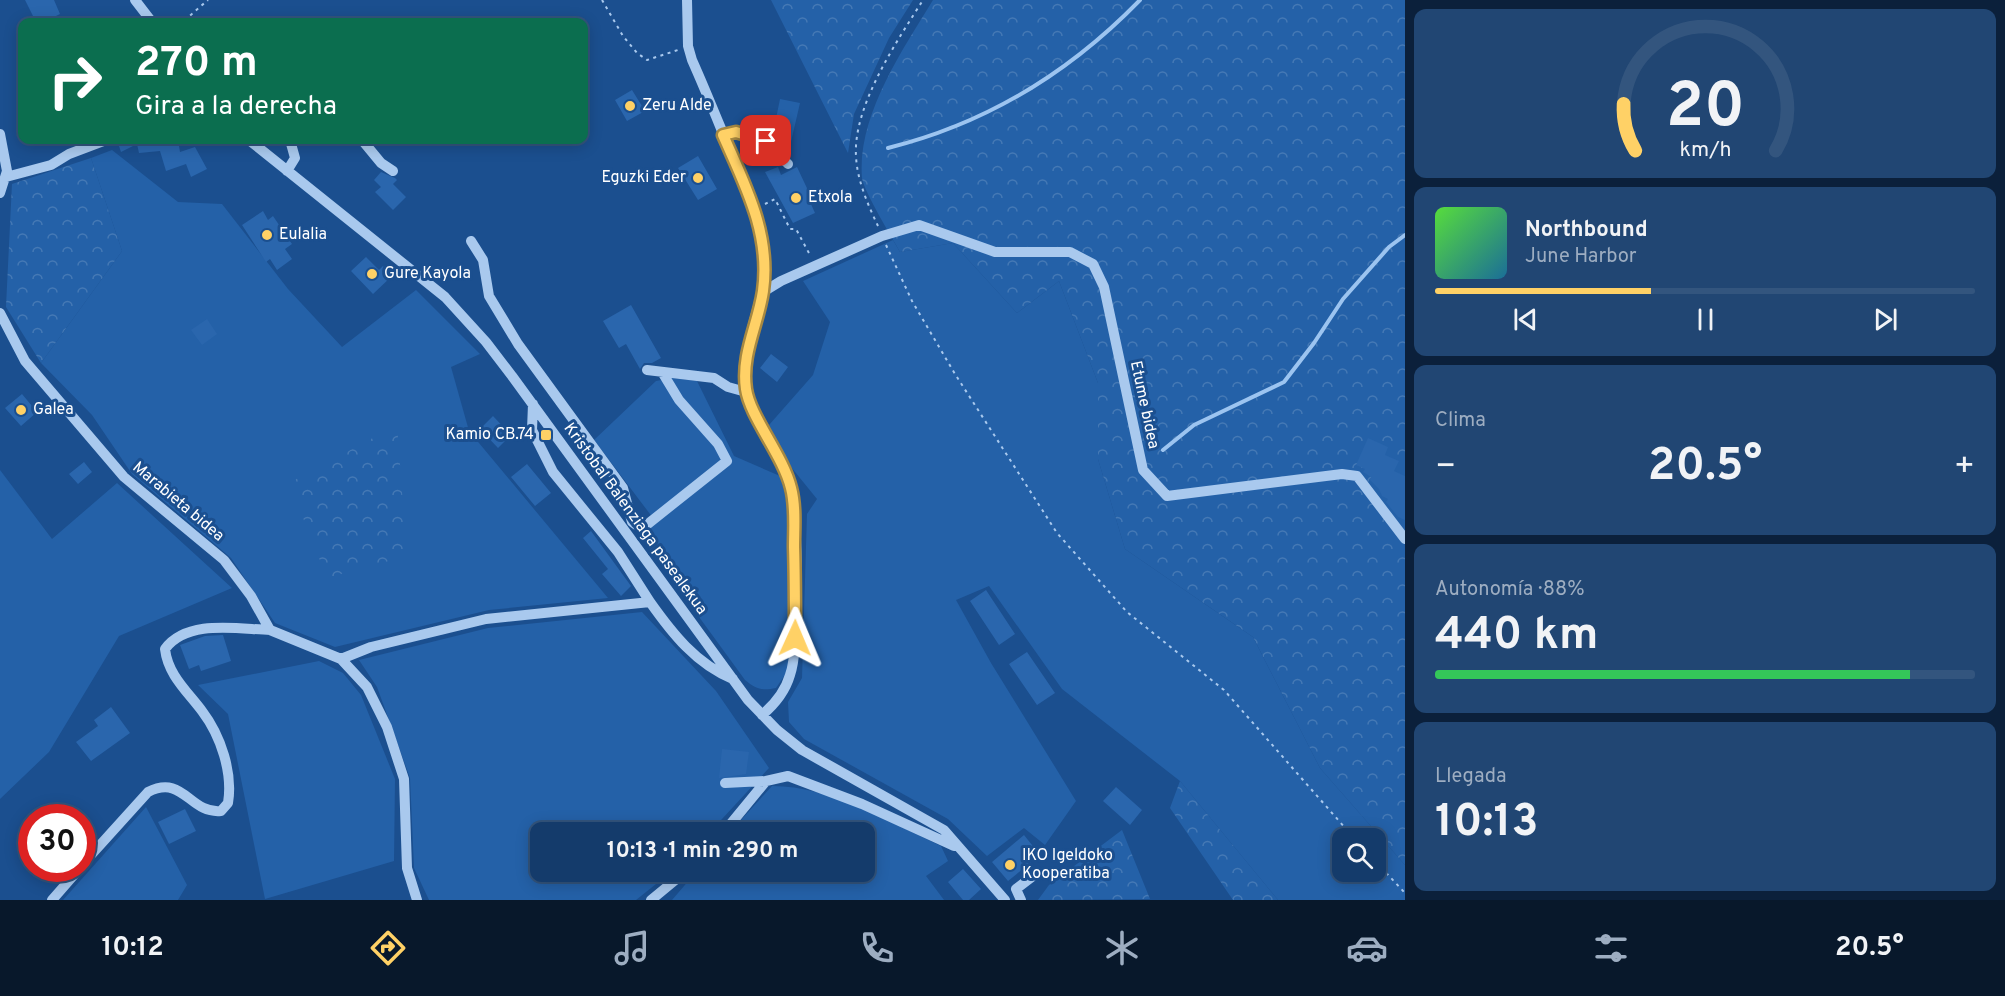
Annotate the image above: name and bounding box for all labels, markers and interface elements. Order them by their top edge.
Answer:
text: 270 m [135,38,258,91]
icon: right [36,42,114,120]
text: 20 [1665,70,1745,149]
text: Gira a la derecha [135,90,337,124]
place label: Zeru Alde [642,96,712,116]
marker: Zeru Alde [623,99,637,113]
pin [740,115,791,166]
icon: arrive [749,124,782,157]
text: km/h [1679,137,1731,164]
place label: Eguzki Eder [602,168,686,188]
marker: Eguzki Eder [691,171,705,185]
place label: Etxola [808,188,852,208]
marker: Etxola [789,191,803,205]
text: Northbound [1525,217,1648,244]
place label: Eulalia [279,225,327,245]
marker: Eulalia [260,228,274,242]
text: June Harbor [1525,244,1637,270]
place label: Gure Kayola [384,264,471,284]
marker: Gure Kayola [365,267,379,281]
icon: previous [1509,303,1542,336]
icon: pause [1689,303,1722,336]
icon: next [1869,303,1902,336]
street label: Etume bidea [1125,359,1163,451]
place label: Galea [33,400,74,420]
marker: Galea [14,403,28,417]
text: Clima [1435,408,1486,434]
street label: Kristobal Balenziaga pasealekua [559,419,711,619]
place label: Kamio CB.74 [445,425,534,445]
marker: Kamio CB.74 [539,428,553,442]
text: 20.5° [1648,439,1762,496]
text: − [1435,447,1456,489]
text: + [1954,447,1975,489]
street label: Marabieta bidea [128,458,228,546]
text: Autonomía · 88% [1435,577,1585,603]
position arrow [763,606,827,670]
text: 440 km [1435,608,1598,665]
text: Llegada [1435,764,1507,790]
text: 10:13 [1435,795,1539,852]
speed limit sign: 30 [18,804,96,882]
map controls [1332,828,1386,882]
button: search [1332,828,1386,882]
text: 10:13 · 1 min · 290 m [607,838,798,865]
place label: IKO Igeldoko Kooperatiba [1022,846,1113,884]
marker: IKO Igeldoko Kooperatiba [1003,858,1017,872]
icon: directions [367,927,409,969]
icon: music [611,927,653,969]
icon: phone [856,927,898,969]
icon: climate [1101,927,1143,969]
icon: car [1346,927,1388,969]
icon: filters [1590,927,1632,969]
text: 10:12 [101,931,164,965]
text: 20.5° [1835,931,1904,965]

